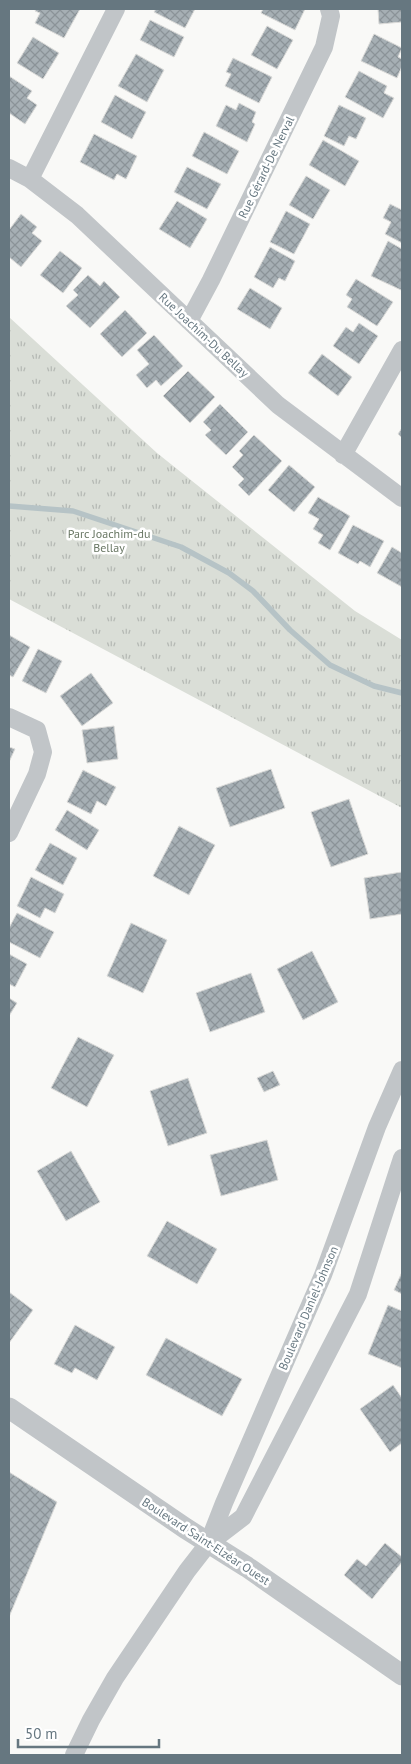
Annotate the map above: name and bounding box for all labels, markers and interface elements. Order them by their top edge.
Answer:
street label: Rue Gérard-De Nerval [235,113,297,221]
street label: Rue Joachim-Du Bellay [156,290,252,381]
park label: Parc Joachim-du Bellay [68,526,150,555]
street label: Boulevard Daniel-Johnson [275,1244,341,1372]
street label: Boulevard Saint-Elzéar Ouest [139,1494,273,1588]
scale bar [18,1716,159,1748]
text: 50 m [25,1724,58,1743]

